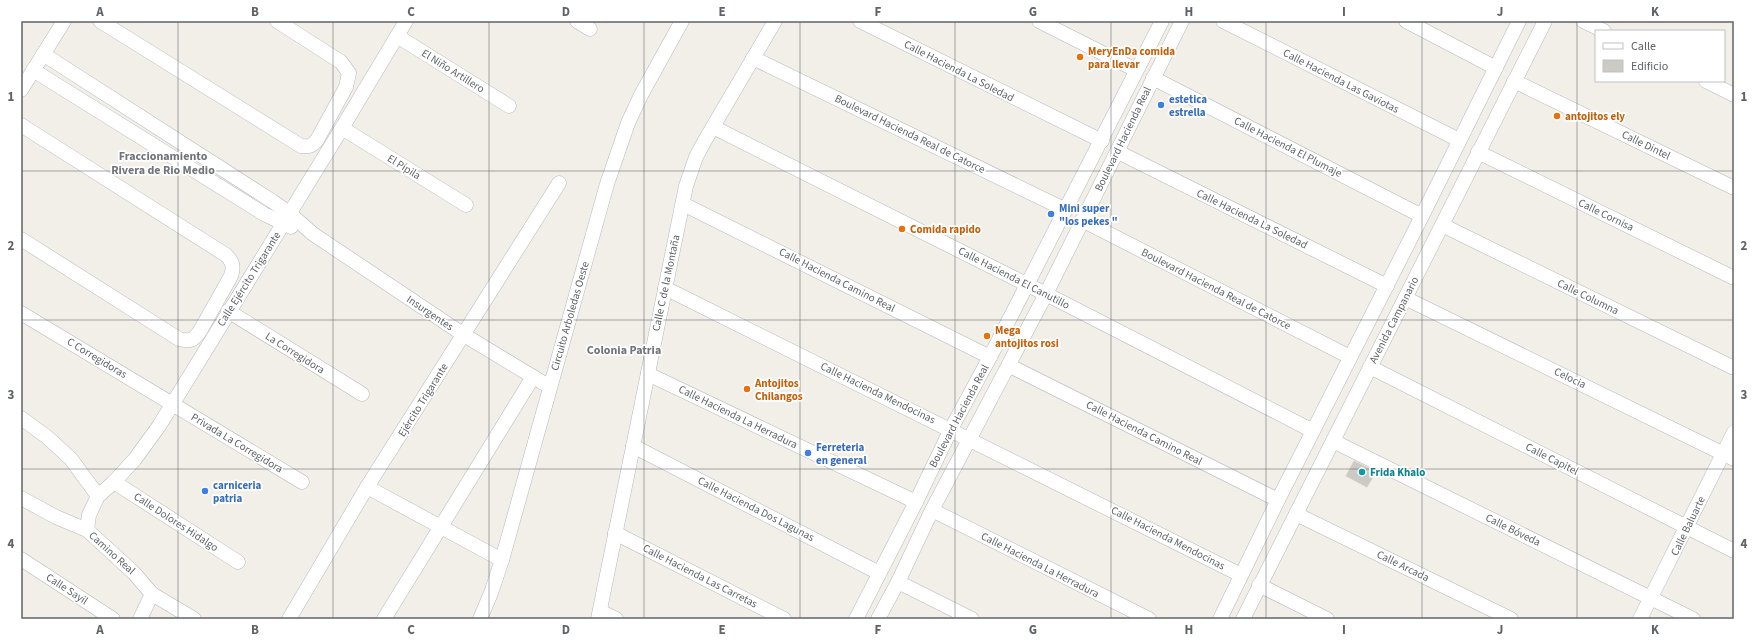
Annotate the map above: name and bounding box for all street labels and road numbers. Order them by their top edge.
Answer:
street label: Calle Hacienda La Soledad [901,37,1017,105]
street label: Calle Hacienda Las Gaviotas [1281,45,1402,117]
street label: El Niño Artillero [419,46,487,96]
street label: Boulevard Hacienda Real [1091,84,1155,194]
street label: Boulevard Hacienda Real de Catorce [832,91,988,177]
street label: Calle Hacienda El Plumaje [1231,113,1345,181]
street label: Calle Dintel [1619,127,1673,163]
street label: El Pípila [384,151,424,183]
street label: Calle Hacienda La Soledad [1194,186,1310,252]
street label: Calle Cornisa [1576,195,1636,235]
street label: Calle Ejército Trigarante [214,228,285,329]
street label: Calle C de la Montaña [648,233,684,333]
street label: Calle Hacienda El Canutillo [956,243,1072,313]
street label: Calle Hacienda Camino Real [776,244,898,316]
street label: Boulevard Hacienda Real de Catorce [1139,245,1294,334]
street label: Circuito Arboledas Oeste [547,259,593,372]
street label: Avenida Campanario [1366,274,1422,366]
street label: Calle Columna [1555,276,1621,318]
street label: Insurgentes [404,292,457,334]
street label: La Corregidora [262,329,328,377]
street label: C Corregidoras [64,334,130,382]
street label: Calle Hacienda Mendocinas [818,359,938,428]
street label: Ejército Trigarante [394,360,452,440]
street label: Boulevard Hacienda Real [925,362,993,470]
street label: Celocia [1552,364,1588,392]
street label: Calle Hacienda La Herradura [676,382,800,452]
street label: Calle Hacienda Camino Real [1083,397,1205,469]
street label: Privada La Corregidora [188,410,286,476]
street label: Calle Capitel [1523,439,1581,479]
street label: Calle Hacienda Dos Lagunas [695,473,817,545]
street label: Calle Dolores Hidalgo [131,489,221,555]
street label: Calle Baluarte [1667,493,1709,558]
street label: Calle Hacienda Mendocinas [1108,503,1228,574]
street label: Calle Bóveda [1483,510,1543,550]
street label: Camino Real [86,528,139,578]
street label: Calle Hacienda La Herradura [978,529,1102,601]
street label: Calle Hacienda Las Carretas [640,541,760,612]
street label: Calle Arcada [1374,547,1432,585]
street label: Calle Sayil [43,570,91,608]

